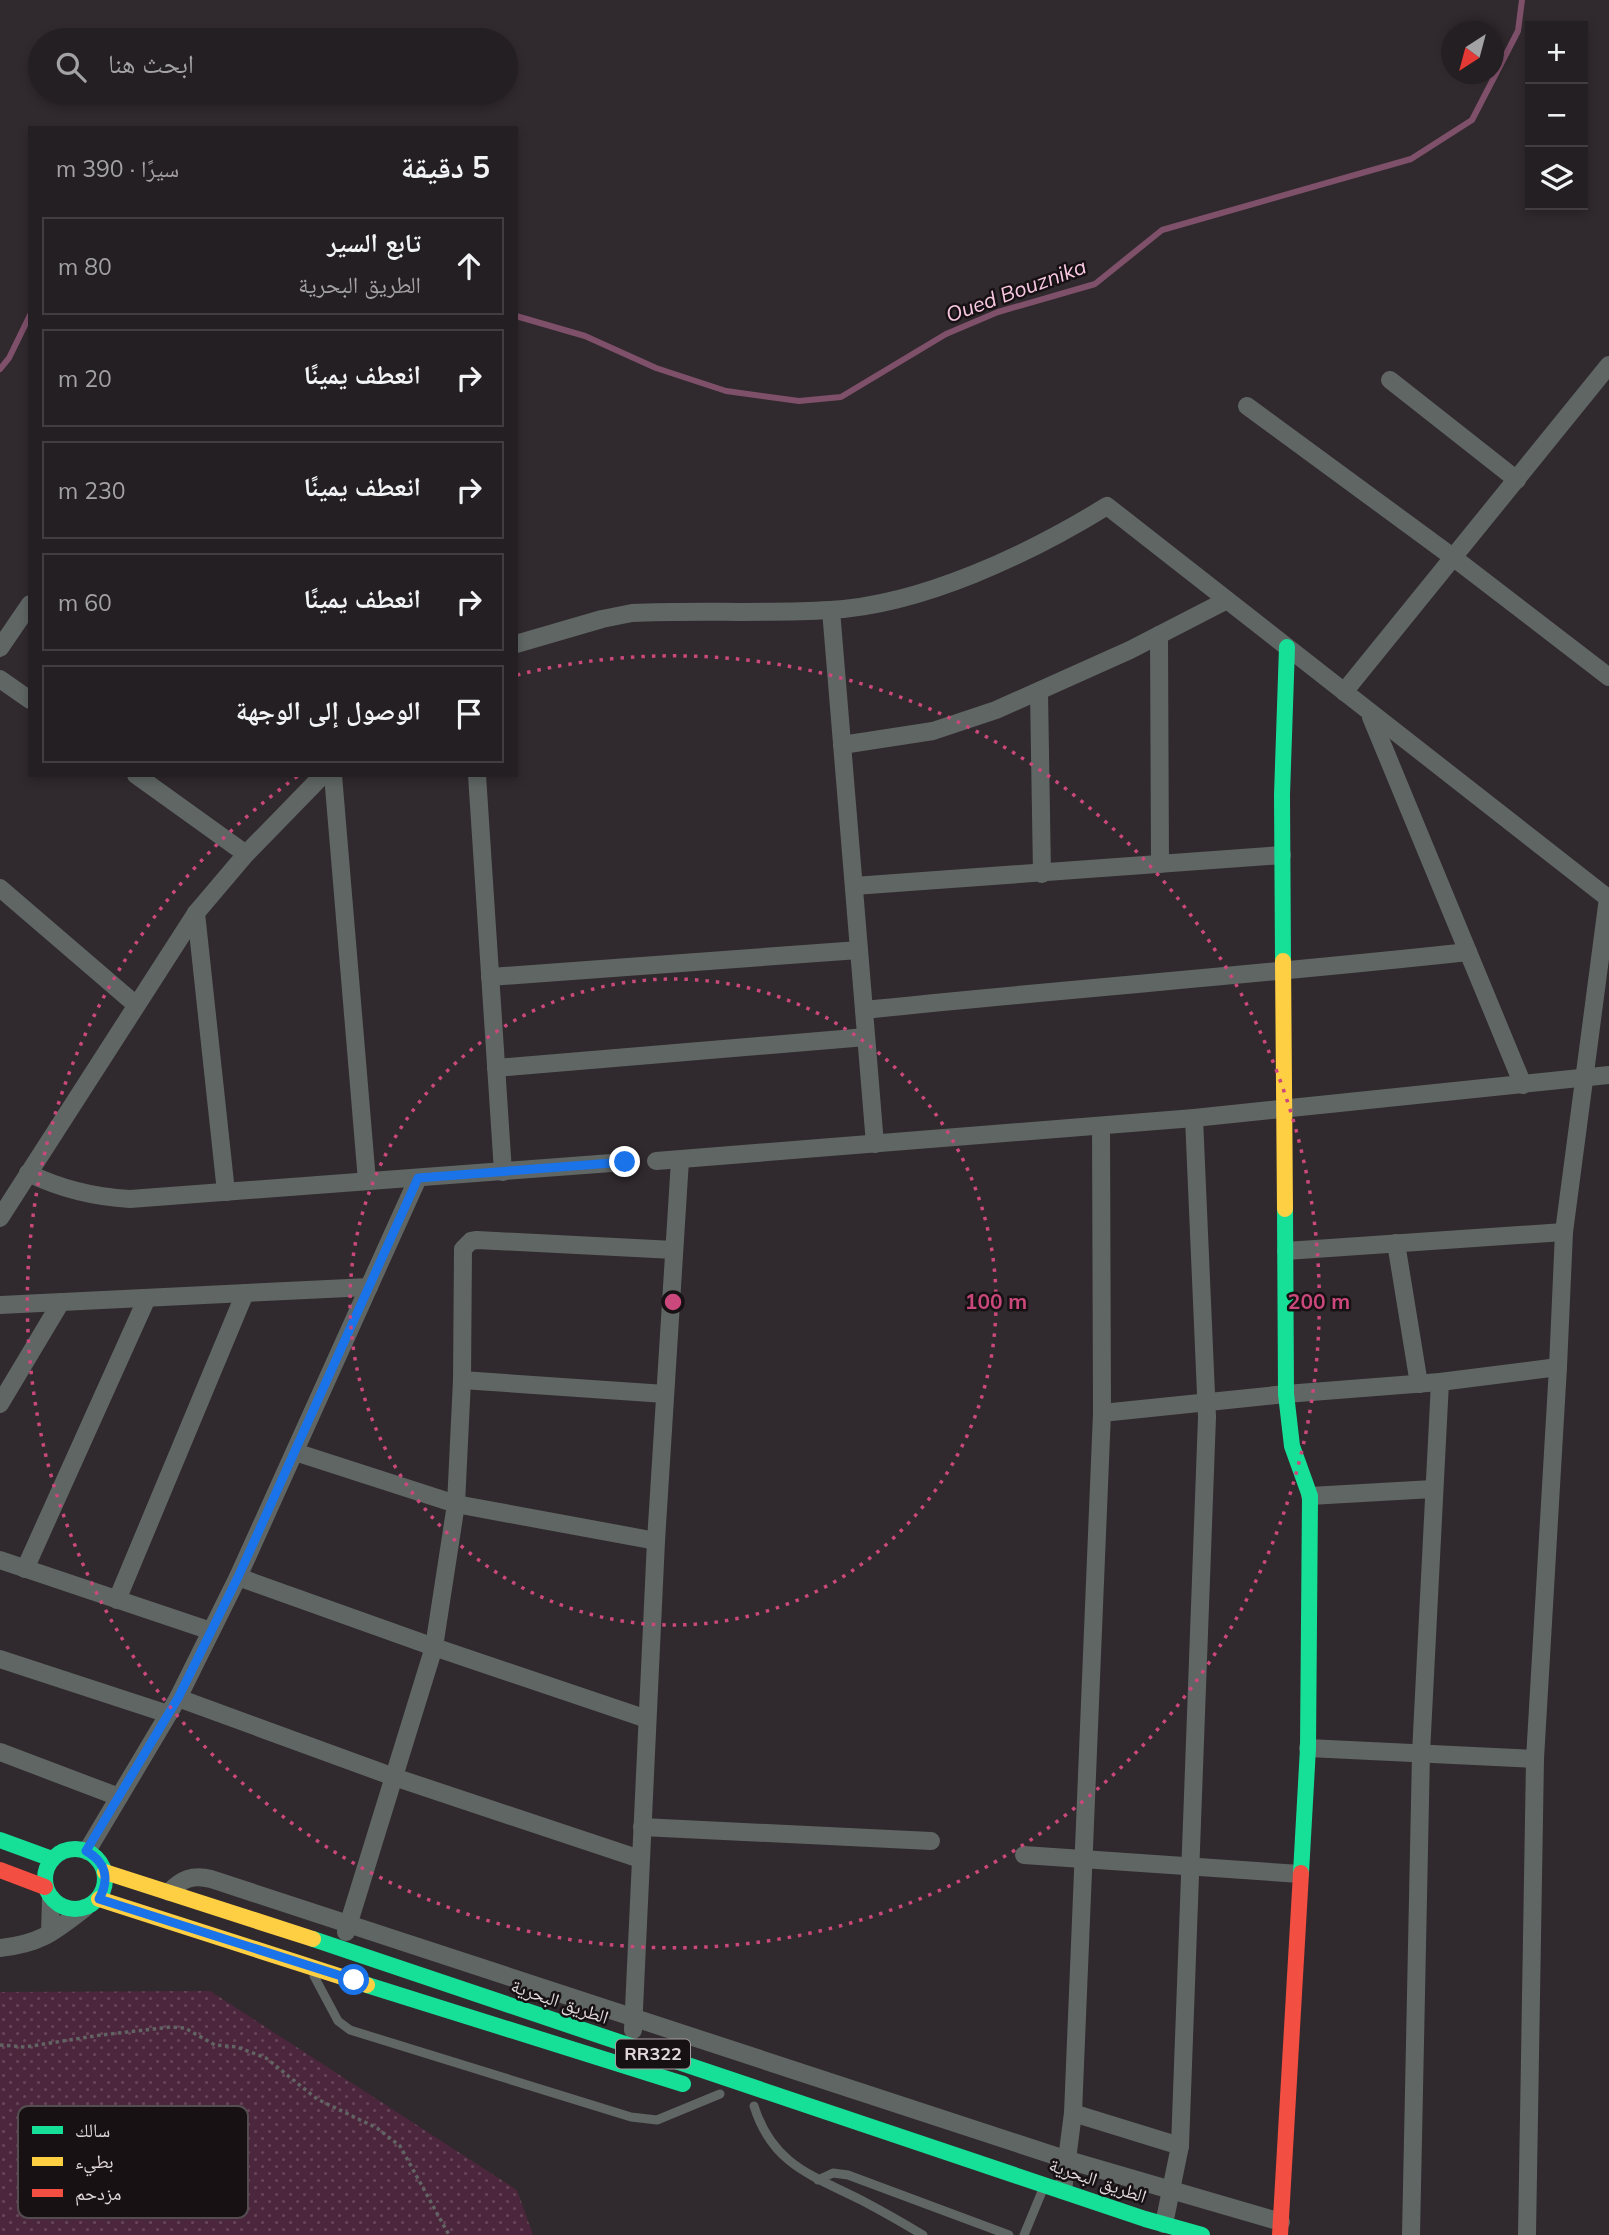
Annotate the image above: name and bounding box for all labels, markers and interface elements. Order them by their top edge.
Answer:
north arrow [1441,21,1504,84]
map controls [1525,21,1588,210]
button: + [1525,21,1588,84]
search box [28,28,518,105]
text: ابحث هنا [108,47,194,80]
icon: search [52,48,90,86]
button: − [1525,84,1588,147]
button: layers [1525,147,1588,210]
text: 5 دقيقة [401,148,490,186]
text: سيرًا · 390 m [56,154,179,183]
text: تابع السير [327,226,421,259]
icon: ahead [450,247,488,285]
text: 80 m [58,252,112,281]
water label: Oued Bouznika [942,253,1090,328]
text: الطريق البحرية [298,270,421,299]
text: انعطف يمينًا [304,358,421,391]
icon: right [450,359,488,397]
text: 20 m [58,364,112,393]
text: انعطف يمينًا [304,470,421,503]
icon: right [450,471,488,509]
text: 230 m [58,476,126,505]
text: انعطف يمينًا [304,582,421,615]
icon: right [450,583,488,621]
text: 60 m [58,588,112,617]
text: الوصول إلى الوجهة [236,694,421,727]
icon: arrive [450,695,488,733]
route end [609,1146,640,1177]
text: 100 m [965,1288,1027,1314]
text: 200 m [1288,1288,1350,1314]
centre of rings [661,1290,685,1314]
route start [338,1964,369,1995]
street label: الطريق البحرية [508,1973,612,2029]
road number: RR322 [616,2040,690,2068]
legend [18,2106,248,2218]
text: سالك [75,2118,110,2142]
text: بطيء [75,2149,114,2177]
street label: الطريق البحرية [1046,2152,1150,2208]
text: مزدحم [75,2181,121,2206]

